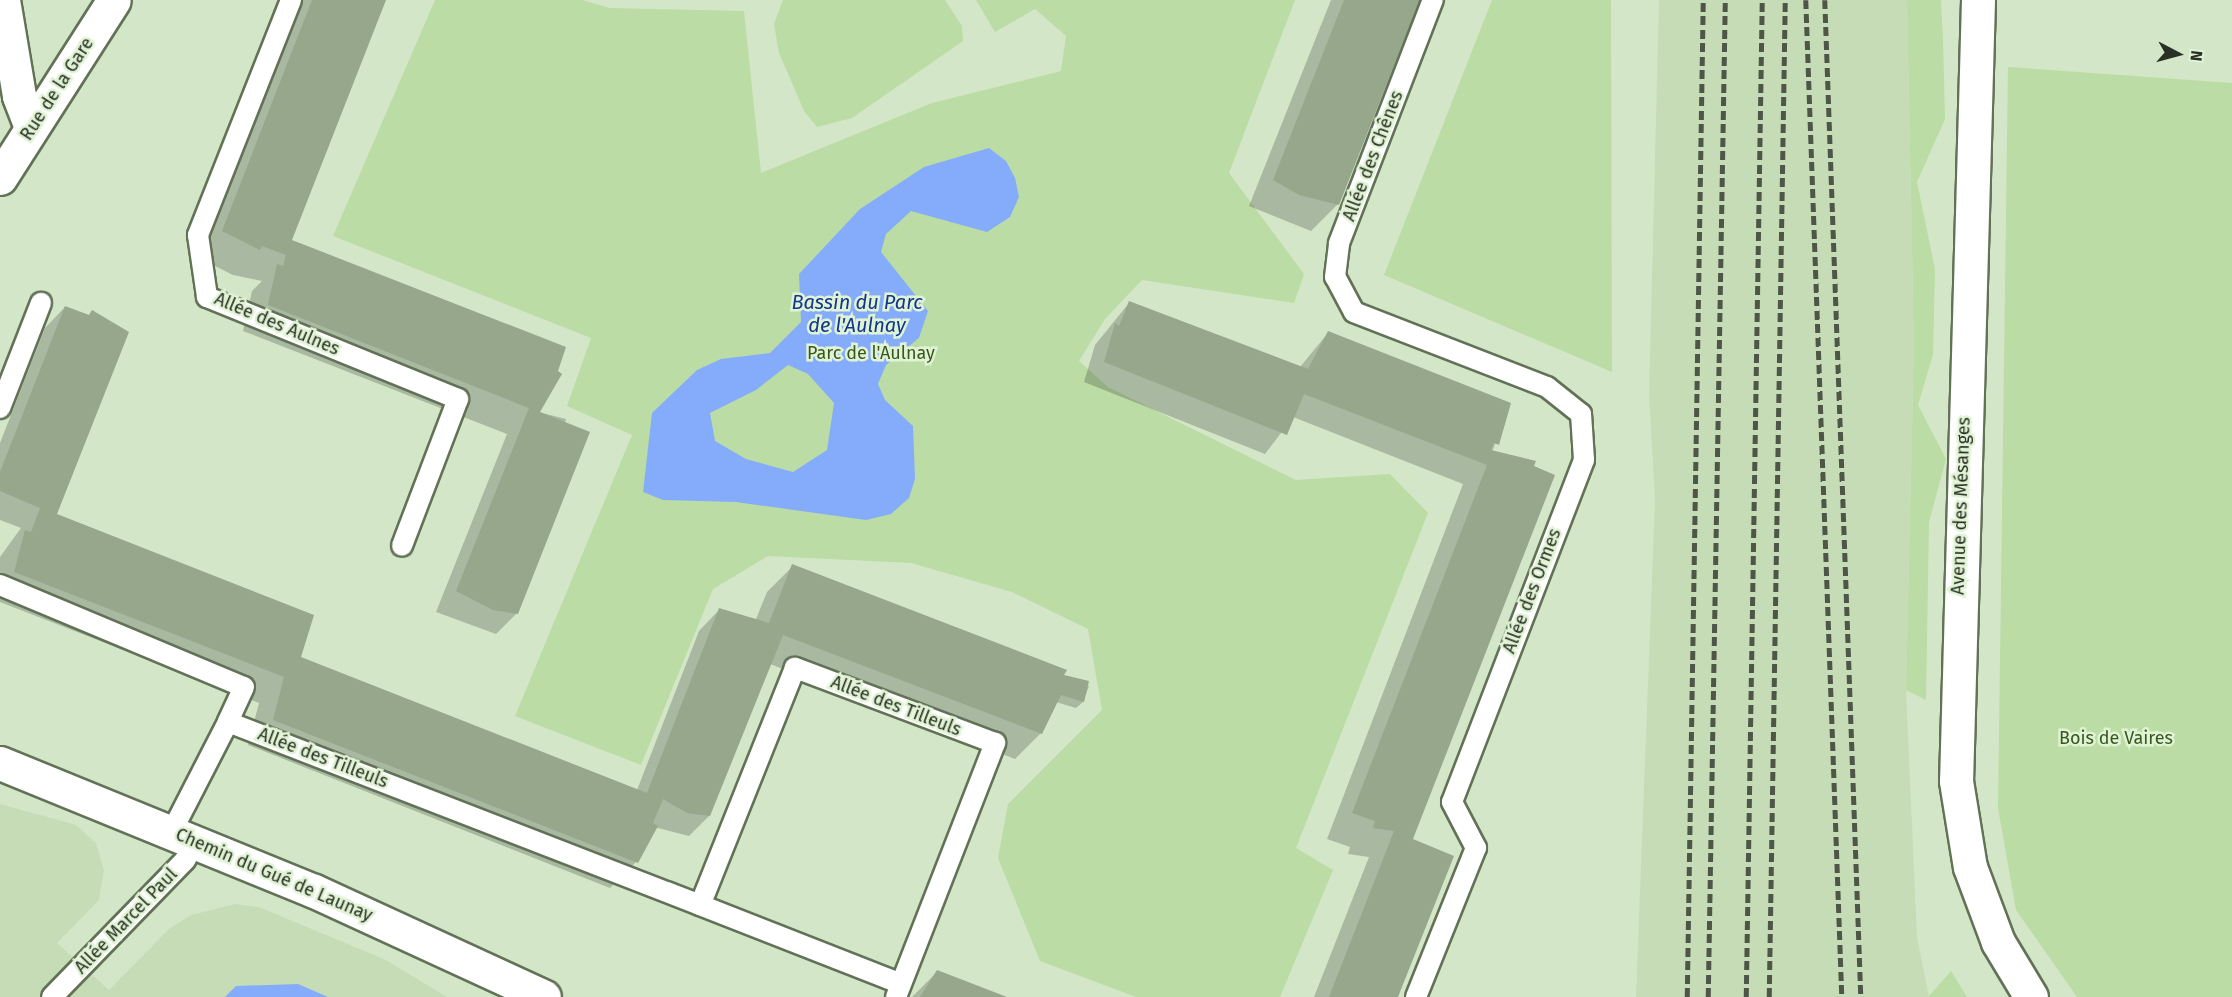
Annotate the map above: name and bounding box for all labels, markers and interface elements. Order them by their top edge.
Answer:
north arrow [2148,24,2208,84]
street label: Rue de la Gare [16,33,98,145]
text: N [2186,50,2206,62]
street label: Allée des Chênes [1338,88,1408,224]
street label: Allée des Aulnes [211,288,343,360]
water label: Bassin du Parc de l'Aulnay [791,290,923,337]
park label: Parc de l'Aulnay [807,342,935,364]
street label: Avenue des Mésanges [1947,417,1975,595]
street label: Allée des Ormes [1498,526,1566,656]
street label: Allée des Tilleuls [828,671,964,741]
street label: Allée des Tilleuls [255,723,391,793]
park label: Bois de Vaires [2059,727,2173,749]
street label: Chemin du Gué de Launay [172,824,376,926]
street label: Allée Marcel Paul [70,864,182,978]

